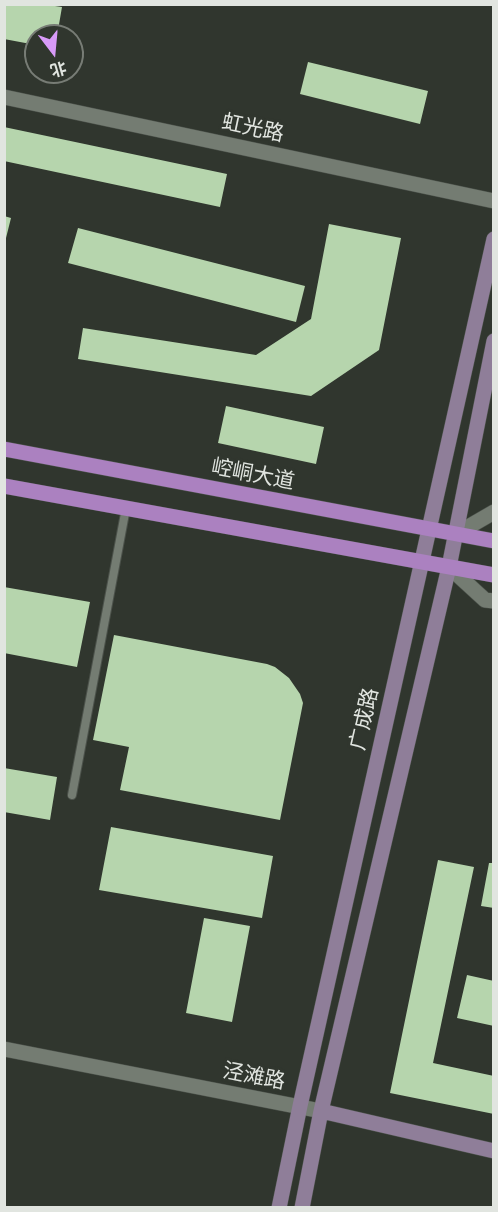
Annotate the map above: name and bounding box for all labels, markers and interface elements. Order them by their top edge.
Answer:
north arrow [24,24,84,84]
text: 北 [48,59,69,81]
street label: 虹光路 [220,109,286,147]
street label: 崆峒大道 [209,454,297,494]
street label: 广成路 [345,685,383,753]
street label: 泾滩路 [221,1058,287,1094]

